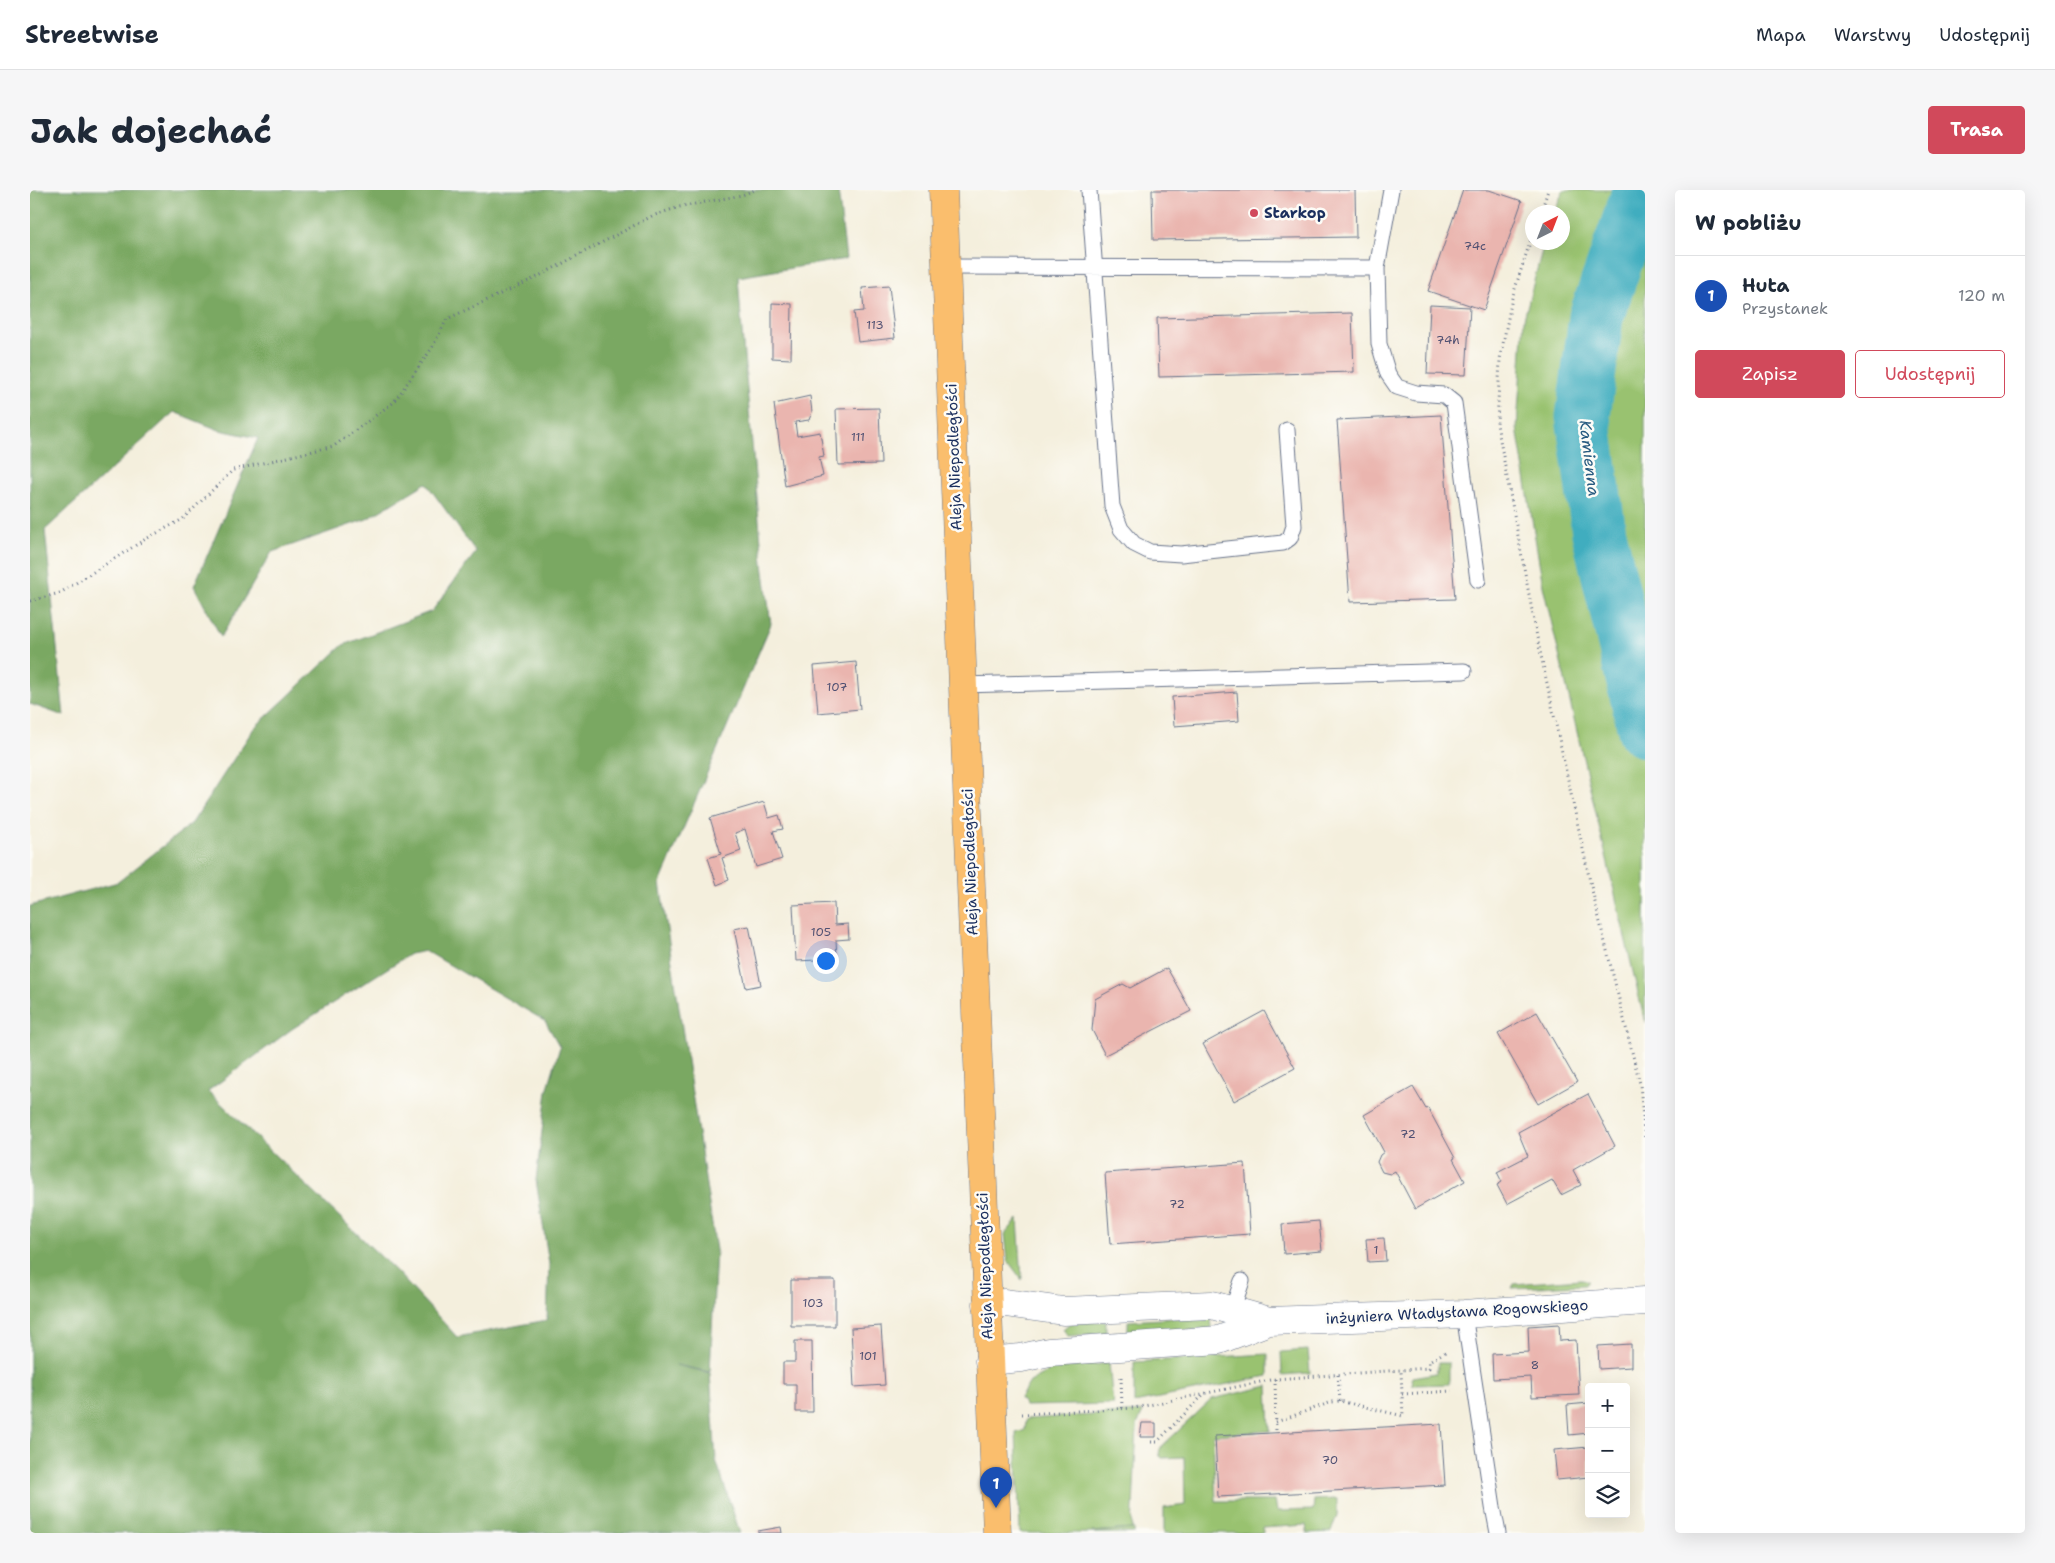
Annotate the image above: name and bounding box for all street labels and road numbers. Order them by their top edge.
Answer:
street label: Aleja Niepodległości [941,383,967,531]
street label: Aleja Niepodległości [957,788,983,936]
street label: Aleja Niepodległości [972,1192,998,1340]
street label: inżyniera Władysława Rogowskiego [1325,1295,1589,1329]

